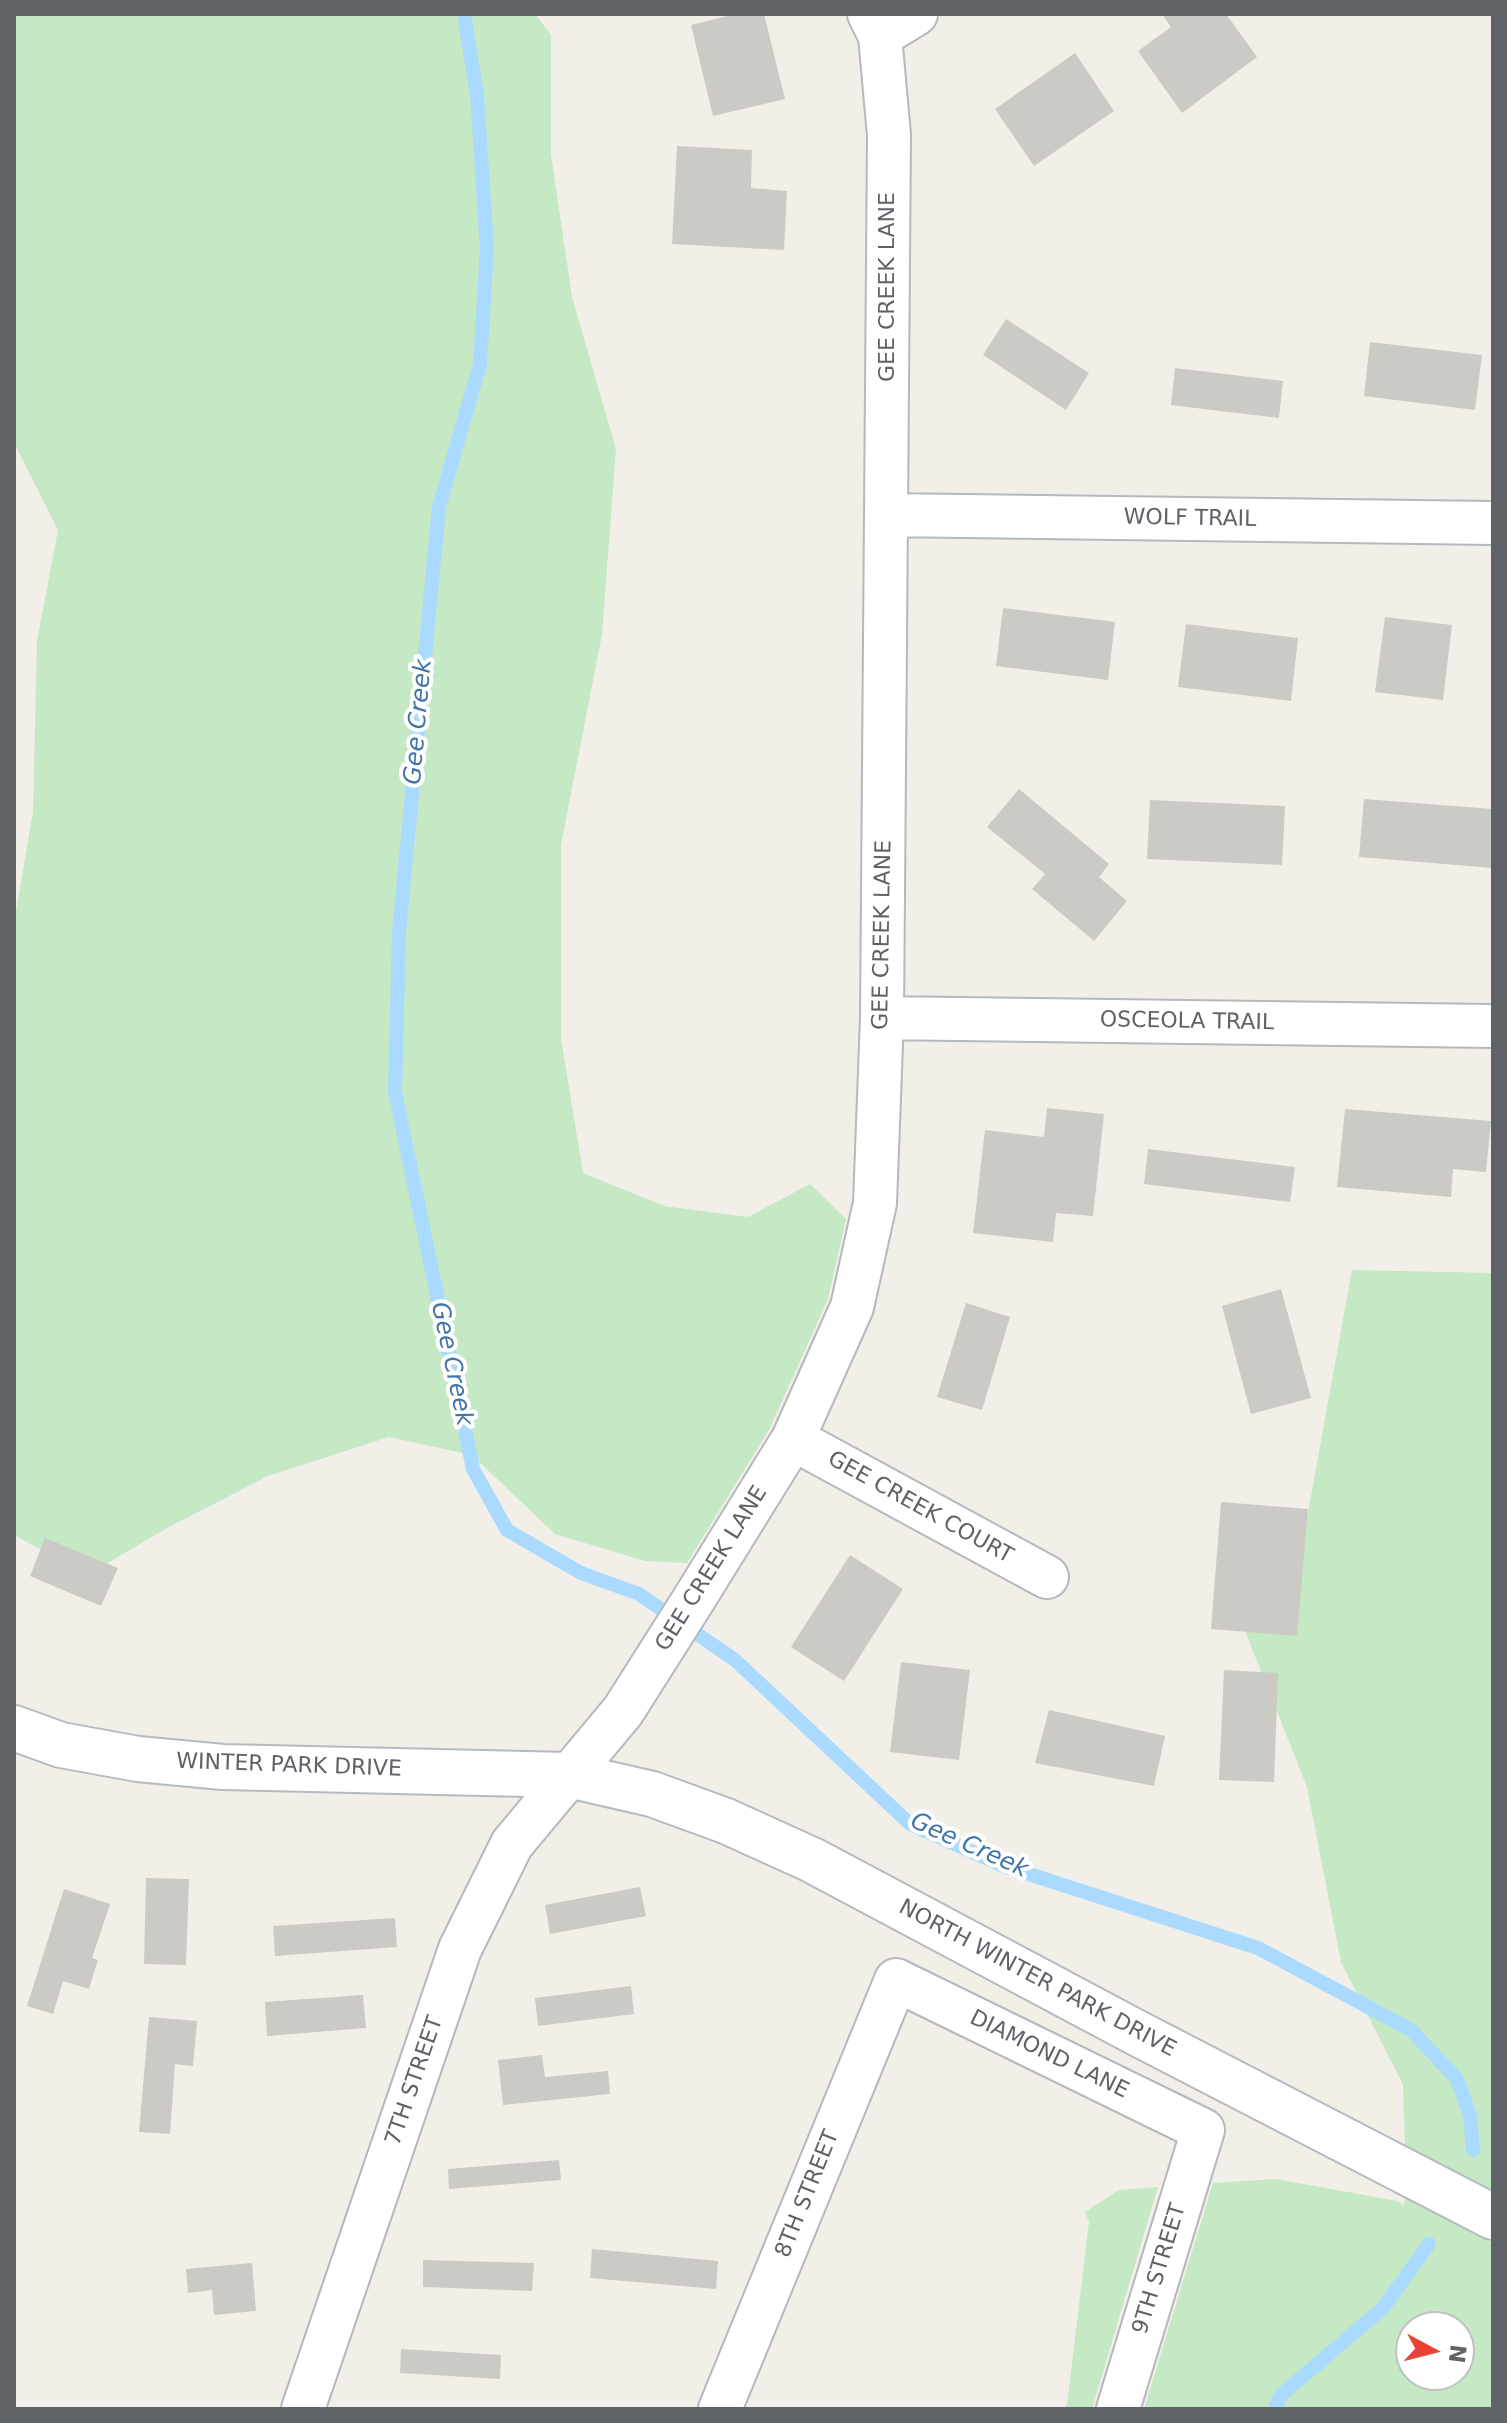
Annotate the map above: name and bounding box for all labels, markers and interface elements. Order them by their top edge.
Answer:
street label: GEE CREEK LANE [875,192,901,382]
street label: WOLF TRAIL [1123,505,1257,533]
water label: Gee Creek [399,658,439,786]
street label: GEE CREEK LANE [868,840,898,1030]
street label: OSCEOLA TRAIL [1100,1007,1274,1037]
water label: Gee Creek [424,1299,478,1429]
street label: GEE CREEK COURT [823,1446,1017,1570]
street label: GEE CREEK LANE [650,1481,774,1657]
street label: WINTER PARK DRIVE [176,1749,402,1783]
water label: Gee Creek [906,1807,1032,1885]
street label: NORTH WINTER PARK DRIVE [894,1895,1180,2063]
street label: DIAMOND LANE [965,2005,1133,2105]
street label: 7TH STREET [381,2013,449,2149]
street label: 8TH STREET [770,2127,846,2261]
street label: 9TH STREET [1128,2201,1192,2337]
north arrow [1395,2311,1475,2391]
text: N [1444,2343,1471,2364]

